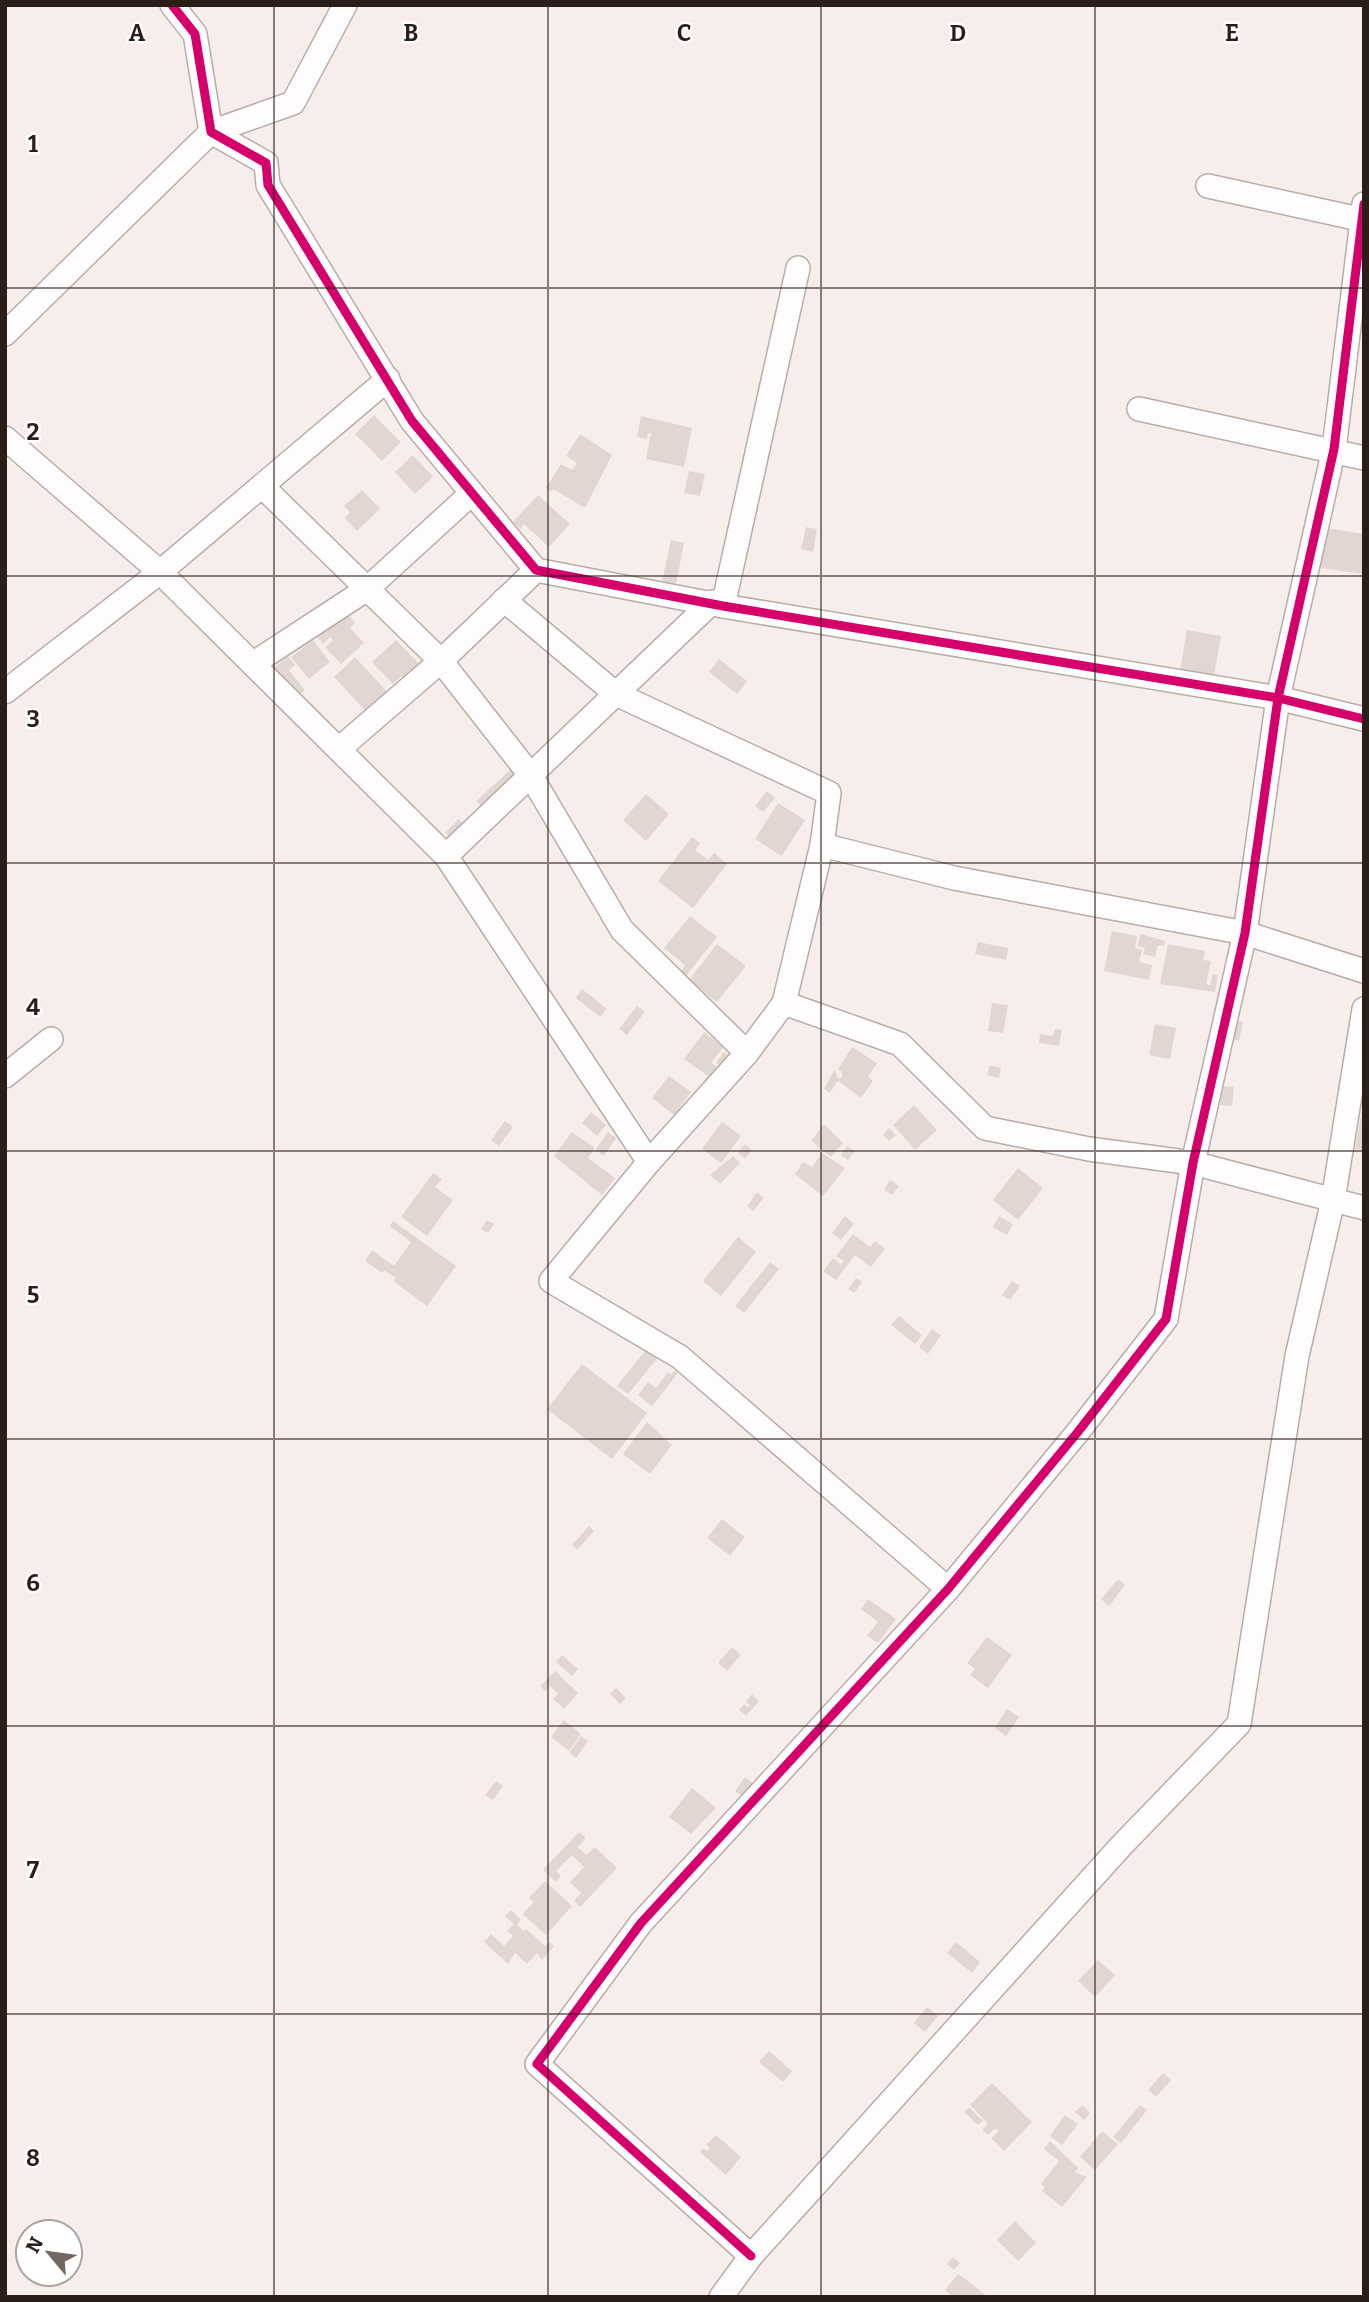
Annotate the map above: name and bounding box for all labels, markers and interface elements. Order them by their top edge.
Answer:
text: A [129,19,146,47]
text: B [404,19,418,47]
text: C [677,19,691,47]
text: D [950,19,966,47]
text: E [1225,19,1239,47]
text: 1 [28,130,38,158]
text: 2 [27,418,40,446]
text: 3 [26,705,40,733]
text: 4 [26,993,40,1021]
text: 5 [27,1281,39,1309]
text: 6 [26,1569,40,1597]
text: 7 [27,1856,40,1884]
text: 8 [26,2144,40,2172]
north arrow [14,2218,84,2288]
text: N [21,2233,48,2257]

